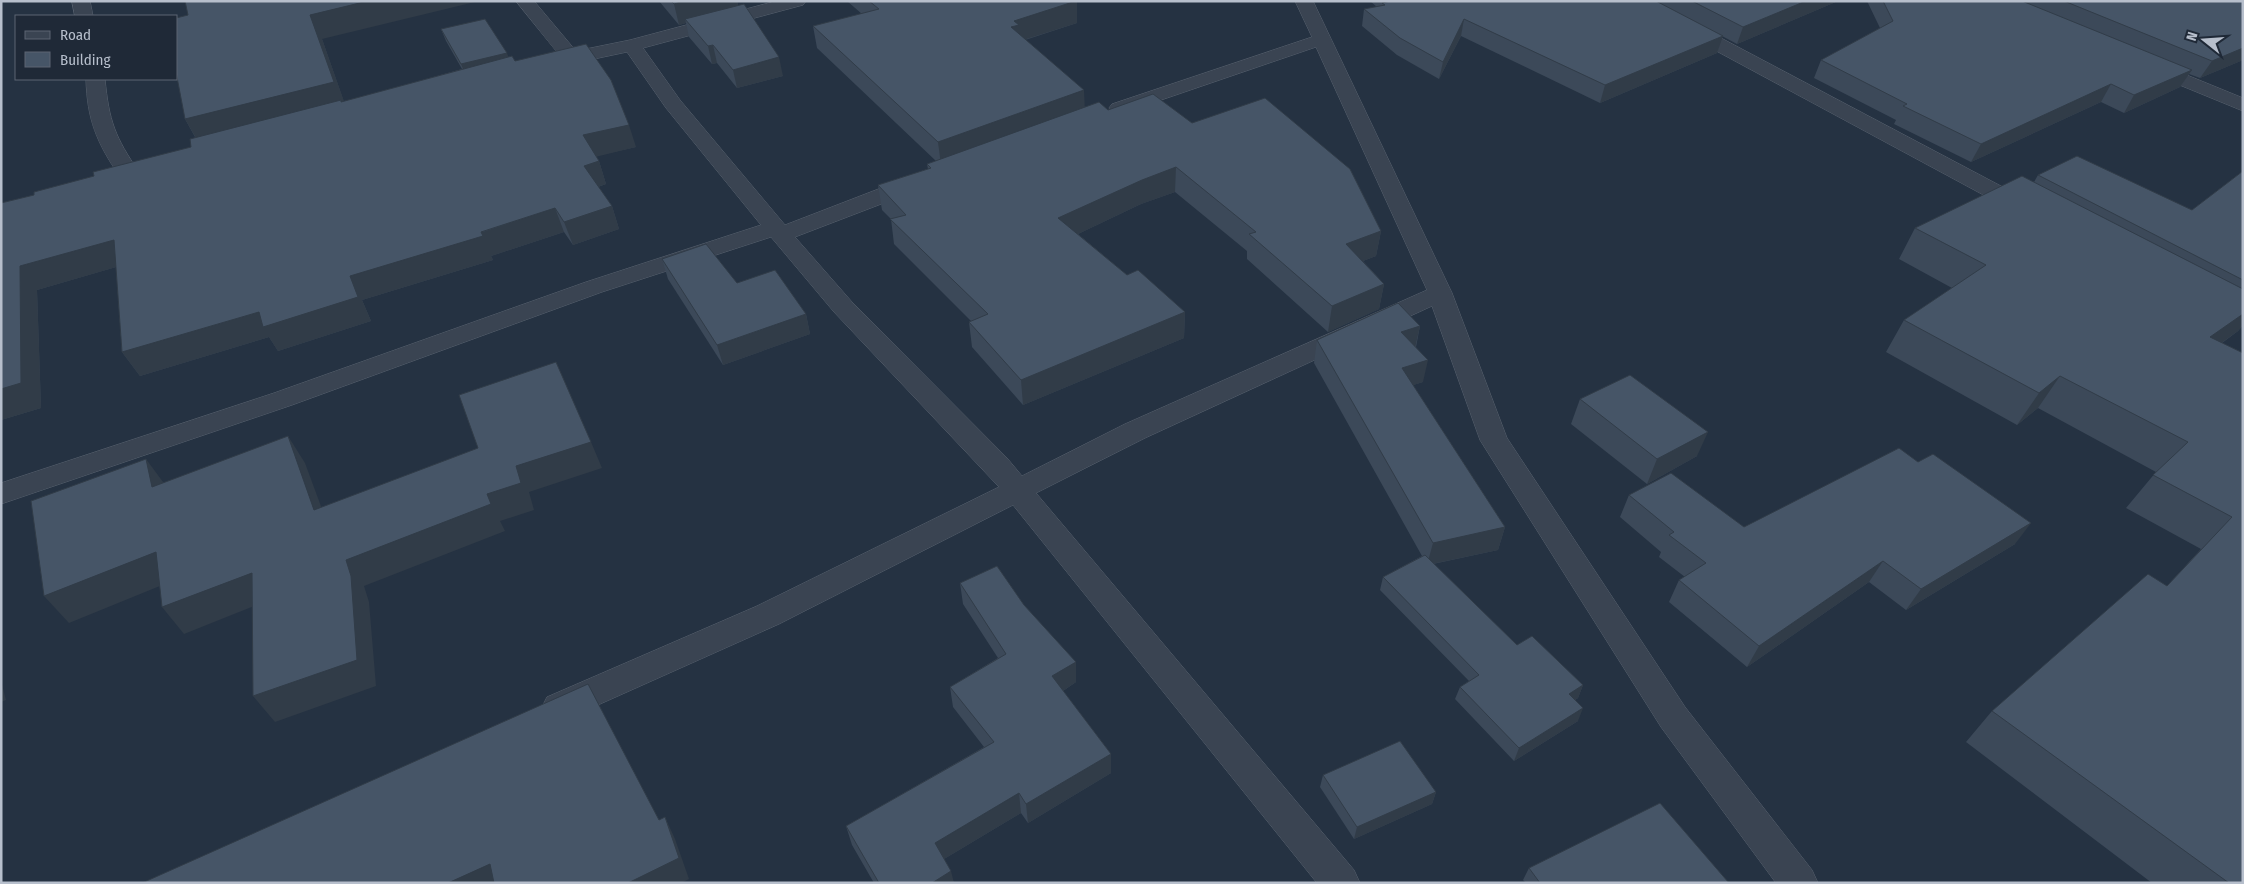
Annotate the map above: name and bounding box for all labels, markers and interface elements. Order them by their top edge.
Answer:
legend [15,15,178,80]
north arrow [2179,15,2229,65]
text: Road [60,26,91,44]
text: N [2183,30,2201,43]
text: Building [60,51,111,69]

